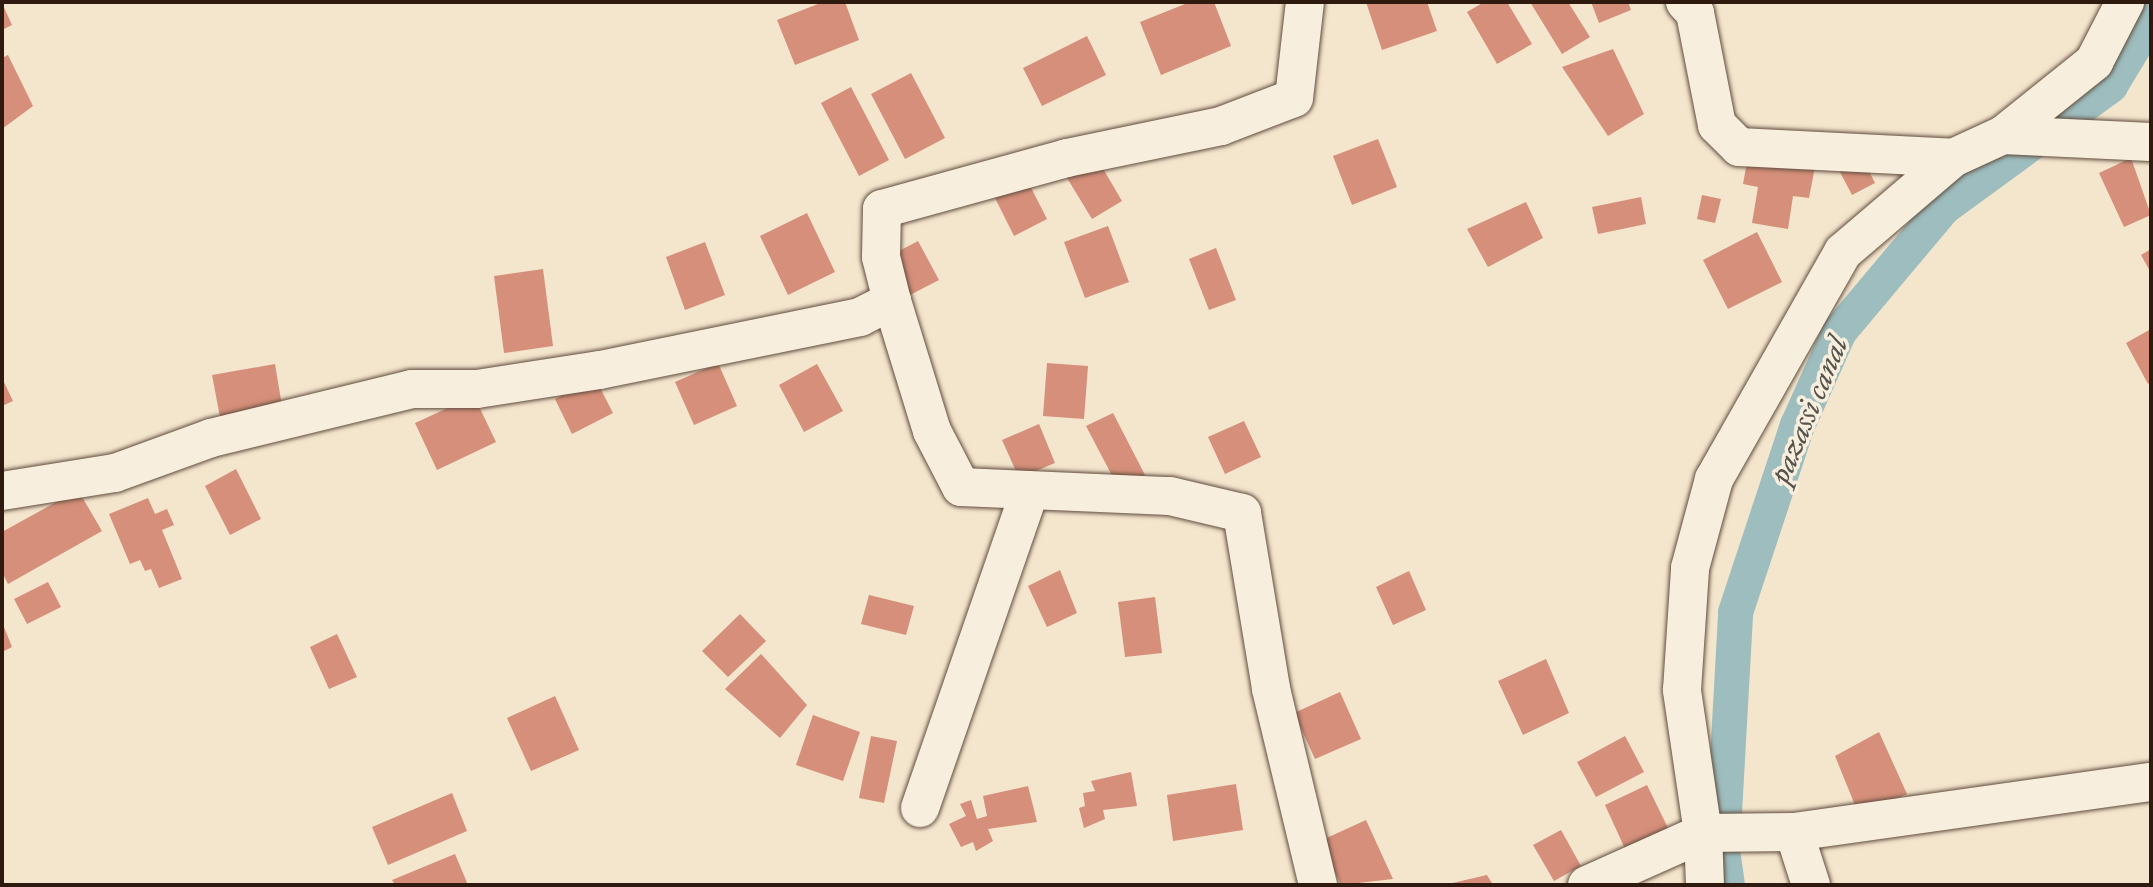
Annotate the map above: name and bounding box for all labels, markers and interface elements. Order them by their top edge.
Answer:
water label: pazassi canal [1762,331,1856,489]

